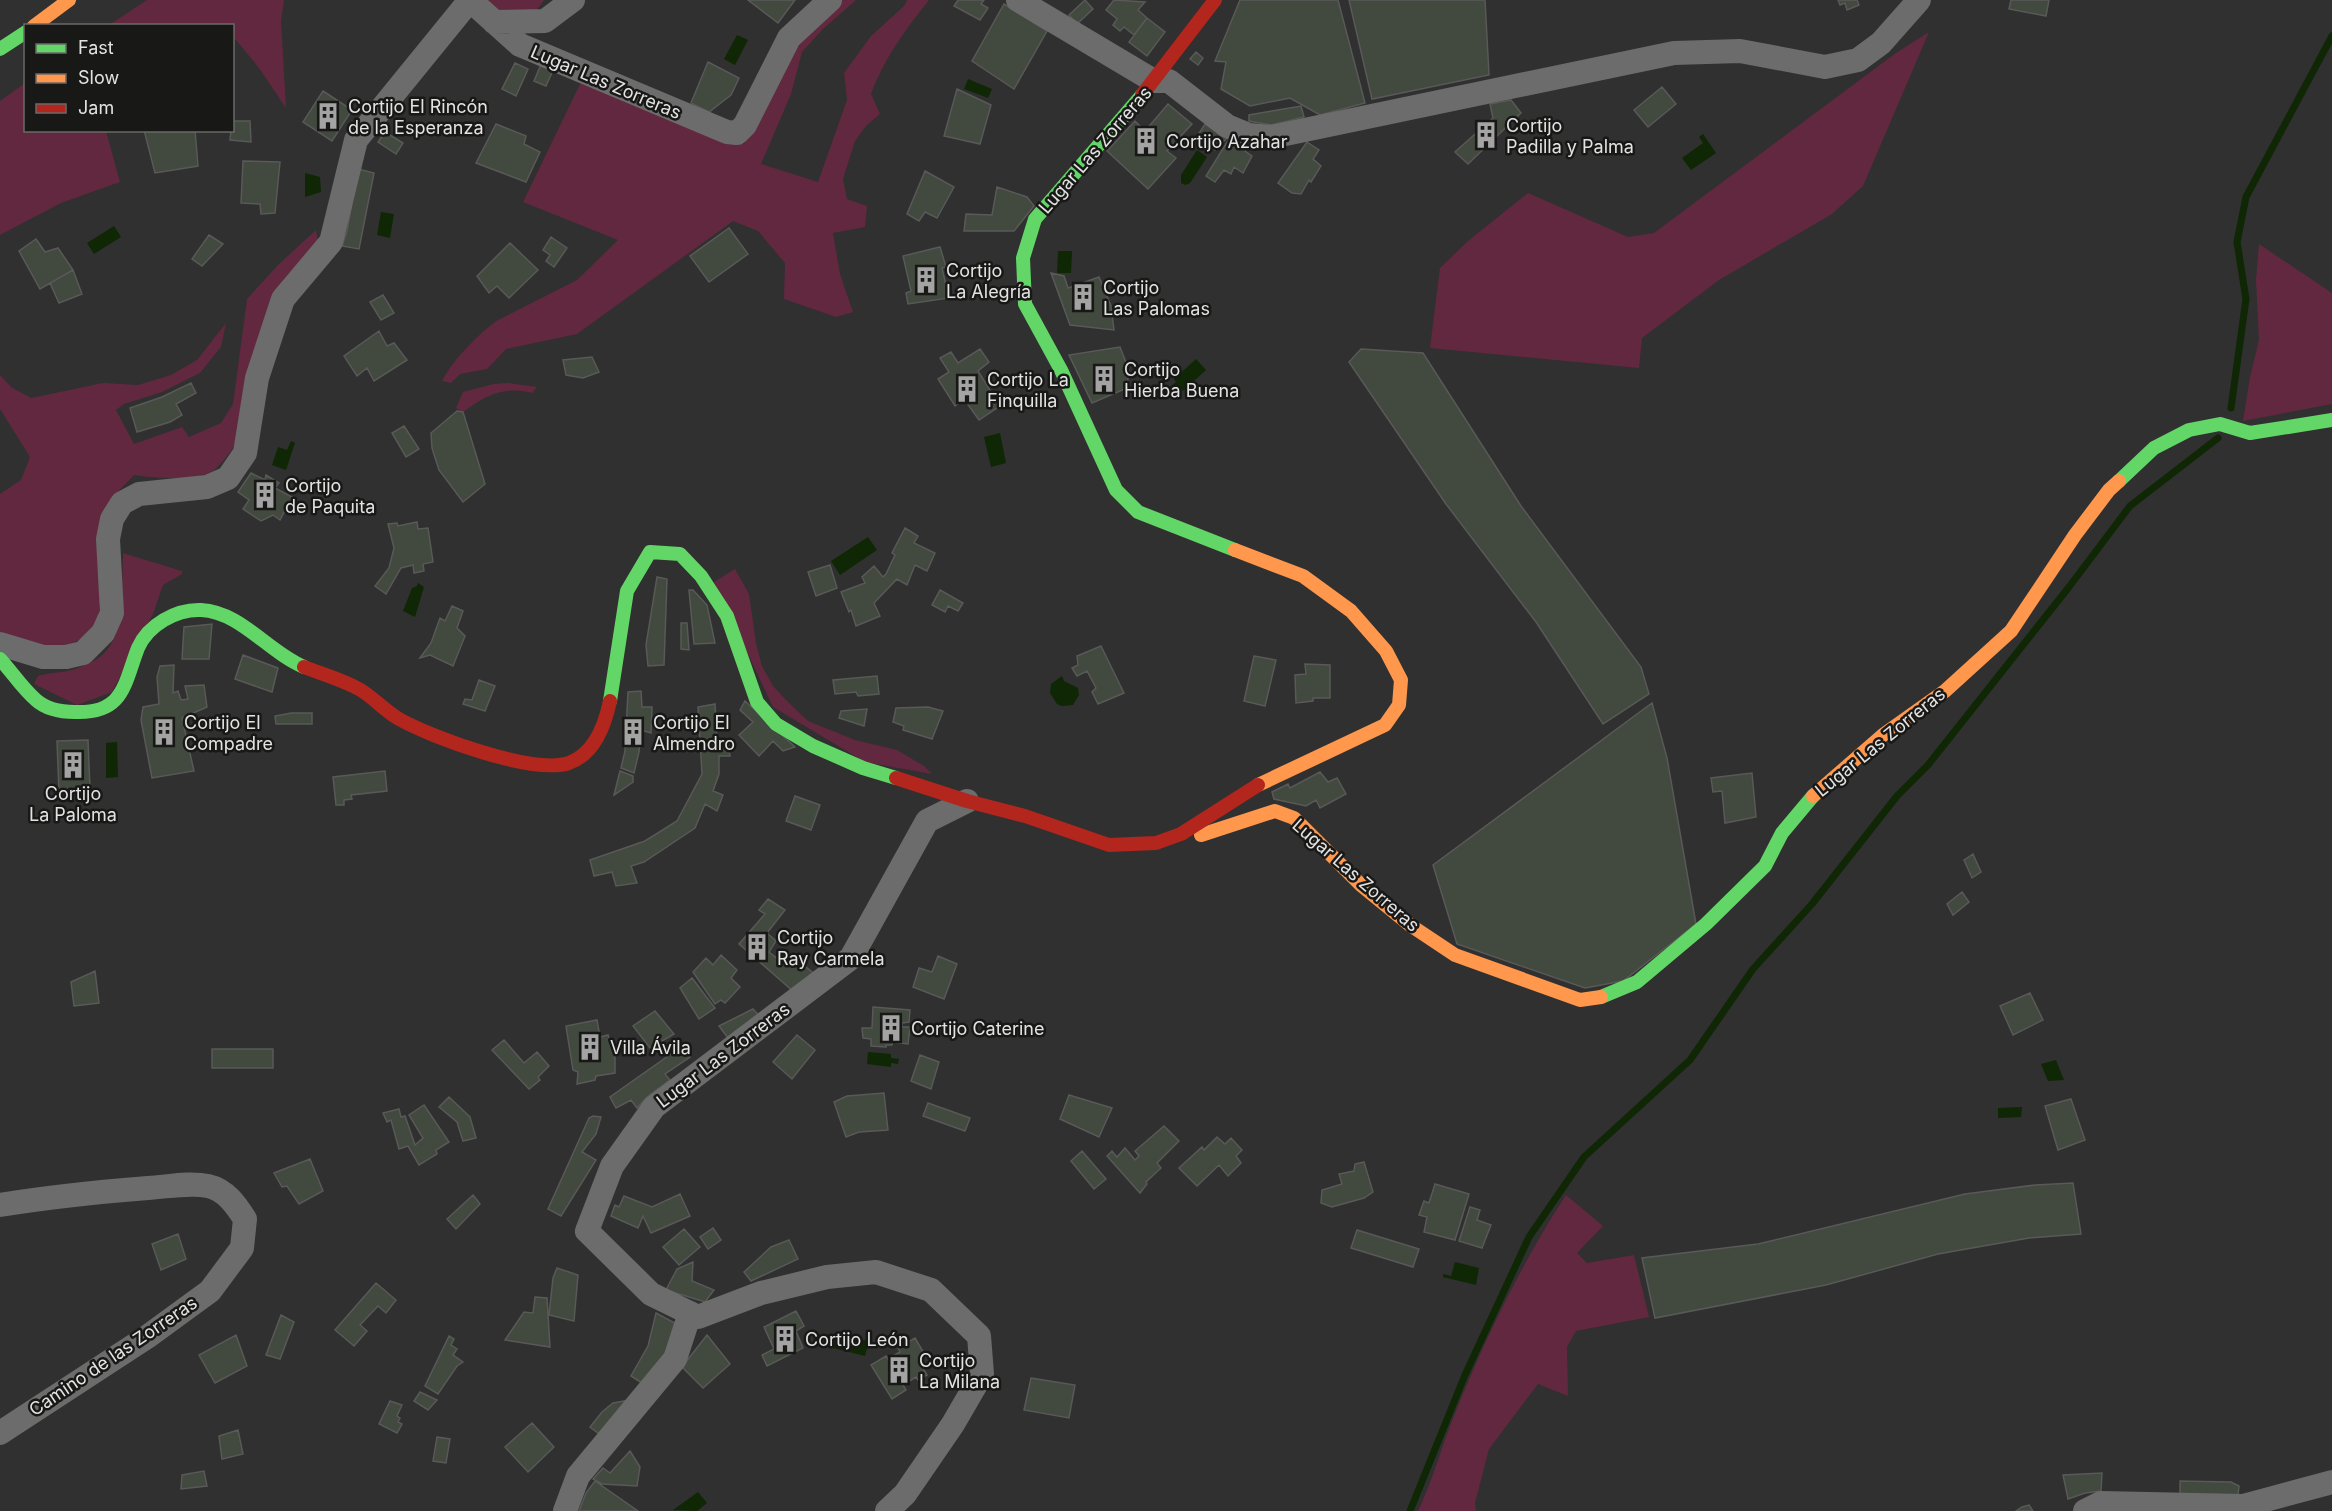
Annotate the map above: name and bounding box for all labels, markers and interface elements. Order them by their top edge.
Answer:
legend [24,24,234,132]
text: Fast [78,37,114,58]
street label: Lugar Las Zorreras [528,41,684,123]
text: Slow [78,67,119,88]
street label: Lugar Las Zorreras [1034,82,1156,218]
place label: Cortijo El Rincón de la Esperanza [348,96,488,138]
text: Jam [78,97,114,118]
building icon: Cortijo El Rincón de la Esperanza [313,101,343,131]
place label: Cortijo Padilla y Palma [1506,115,1634,157]
building icon: Cortijo Padilla y Palma [1471,120,1501,150]
building icon: Cortijo Azahar [1131,126,1161,156]
place label: Cortijo Azahar [1166,131,1288,152]
place label: Cortijo La Alegría [946,260,1031,302]
building icon: Cortijo La Alegría [911,265,941,295]
place label: Cortijo Las Palomas [1103,277,1210,319]
building icon: Cortijo Las Palomas [1068,282,1098,312]
place label: Cortijo Hierba Buena [1124,359,1239,401]
building icon: Cortijo Hierba Buena [1089,364,1119,394]
place label: Cortijo La Finquilla [987,369,1069,411]
building icon: Cortijo La Finquilla [952,374,982,404]
place label: Cortijo de Paquita [285,475,375,517]
building icon: Cortijo de Paquita [250,480,280,510]
street label: Lugar Las Zorreras [1811,683,1949,801]
place label: Cortijo El Compadre [184,712,273,754]
place label: Cortijo El Almendro [653,712,735,754]
building icon: Cortijo El Compadre [149,717,179,747]
building icon: Cortijo El Almendro [618,717,648,747]
building icon: Cortijo La Paloma [58,750,88,780]
place label: Cortijo La Paloma [29,783,117,825]
street label: Lugar Las Zorreras [1288,814,1424,936]
place label: Cortijo Ray Carmela [777,927,885,969]
building icon: Cortijo Ray Carmela [742,932,772,962]
street label: Lugar Las Zorreras [652,998,794,1112]
building icon: Cortijo Caterine [876,1013,906,1043]
place label: Cortijo Caterine [911,1018,1044,1039]
building icon: Villa Ávila [575,1032,605,1062]
place label: Villa Ávila [610,1036,691,1058]
street label: Camino de las Zorreras [25,1292,201,1420]
building icon: Cortijo León [770,1324,800,1354]
place label: Cortijo León [805,1329,909,1350]
place label: Cortijo La Milana [919,1350,1000,1392]
building icon: Cortijo La Milana [884,1355,914,1385]

